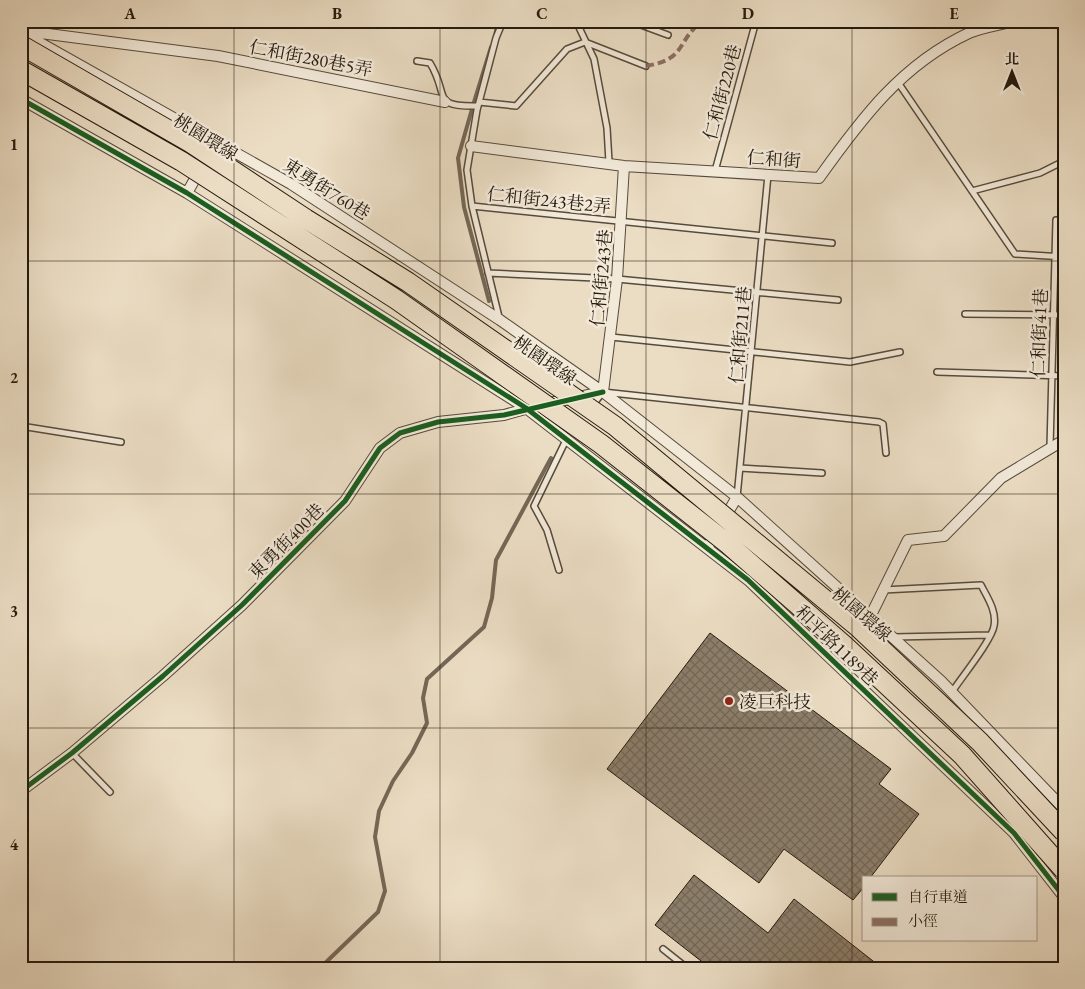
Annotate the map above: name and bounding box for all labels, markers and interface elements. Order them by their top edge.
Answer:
text: A [123,3,136,24]
text: B [332,3,342,24]
text: C [536,3,548,24]
text: D [742,3,754,24]
text: E [949,3,959,24]
street label: 仁和街280巷5弄 [248,35,374,81]
street label: 仁和街220巷 [698,42,746,142]
north arrow [988,48,1038,98]
text: 北 [1005,50,1019,68]
street label: 桃園環線 [169,108,243,166]
text: 1 [10,134,18,155]
street label: 仁和街 [746,146,802,172]
street label: 東勇街760巷 [279,153,375,225]
street label: 仁和街243巷2弄 [486,182,612,218]
street label: 仁和街243巷 [585,228,617,328]
street label: 仁和街211巷 [724,285,756,385]
street label: 仁和街41巷 [1026,288,1052,378]
street label: 桃園環線 [509,330,581,390]
text: 2 [10,367,19,388]
street label: 東勇街400巷 [243,498,329,584]
street label: 桃園環線 [827,582,897,646]
street label: 和平路1189巷 [791,600,883,690]
text: 3 [10,601,18,622]
place label: 凌巨科技 [739,690,811,713]
marker: 凌巨科技 [723,695,735,707]
text: 4 [10,834,19,855]
legend [862,876,1038,942]
text: 自行車道 [908,887,968,906]
text: 小徑 [908,911,938,930]

